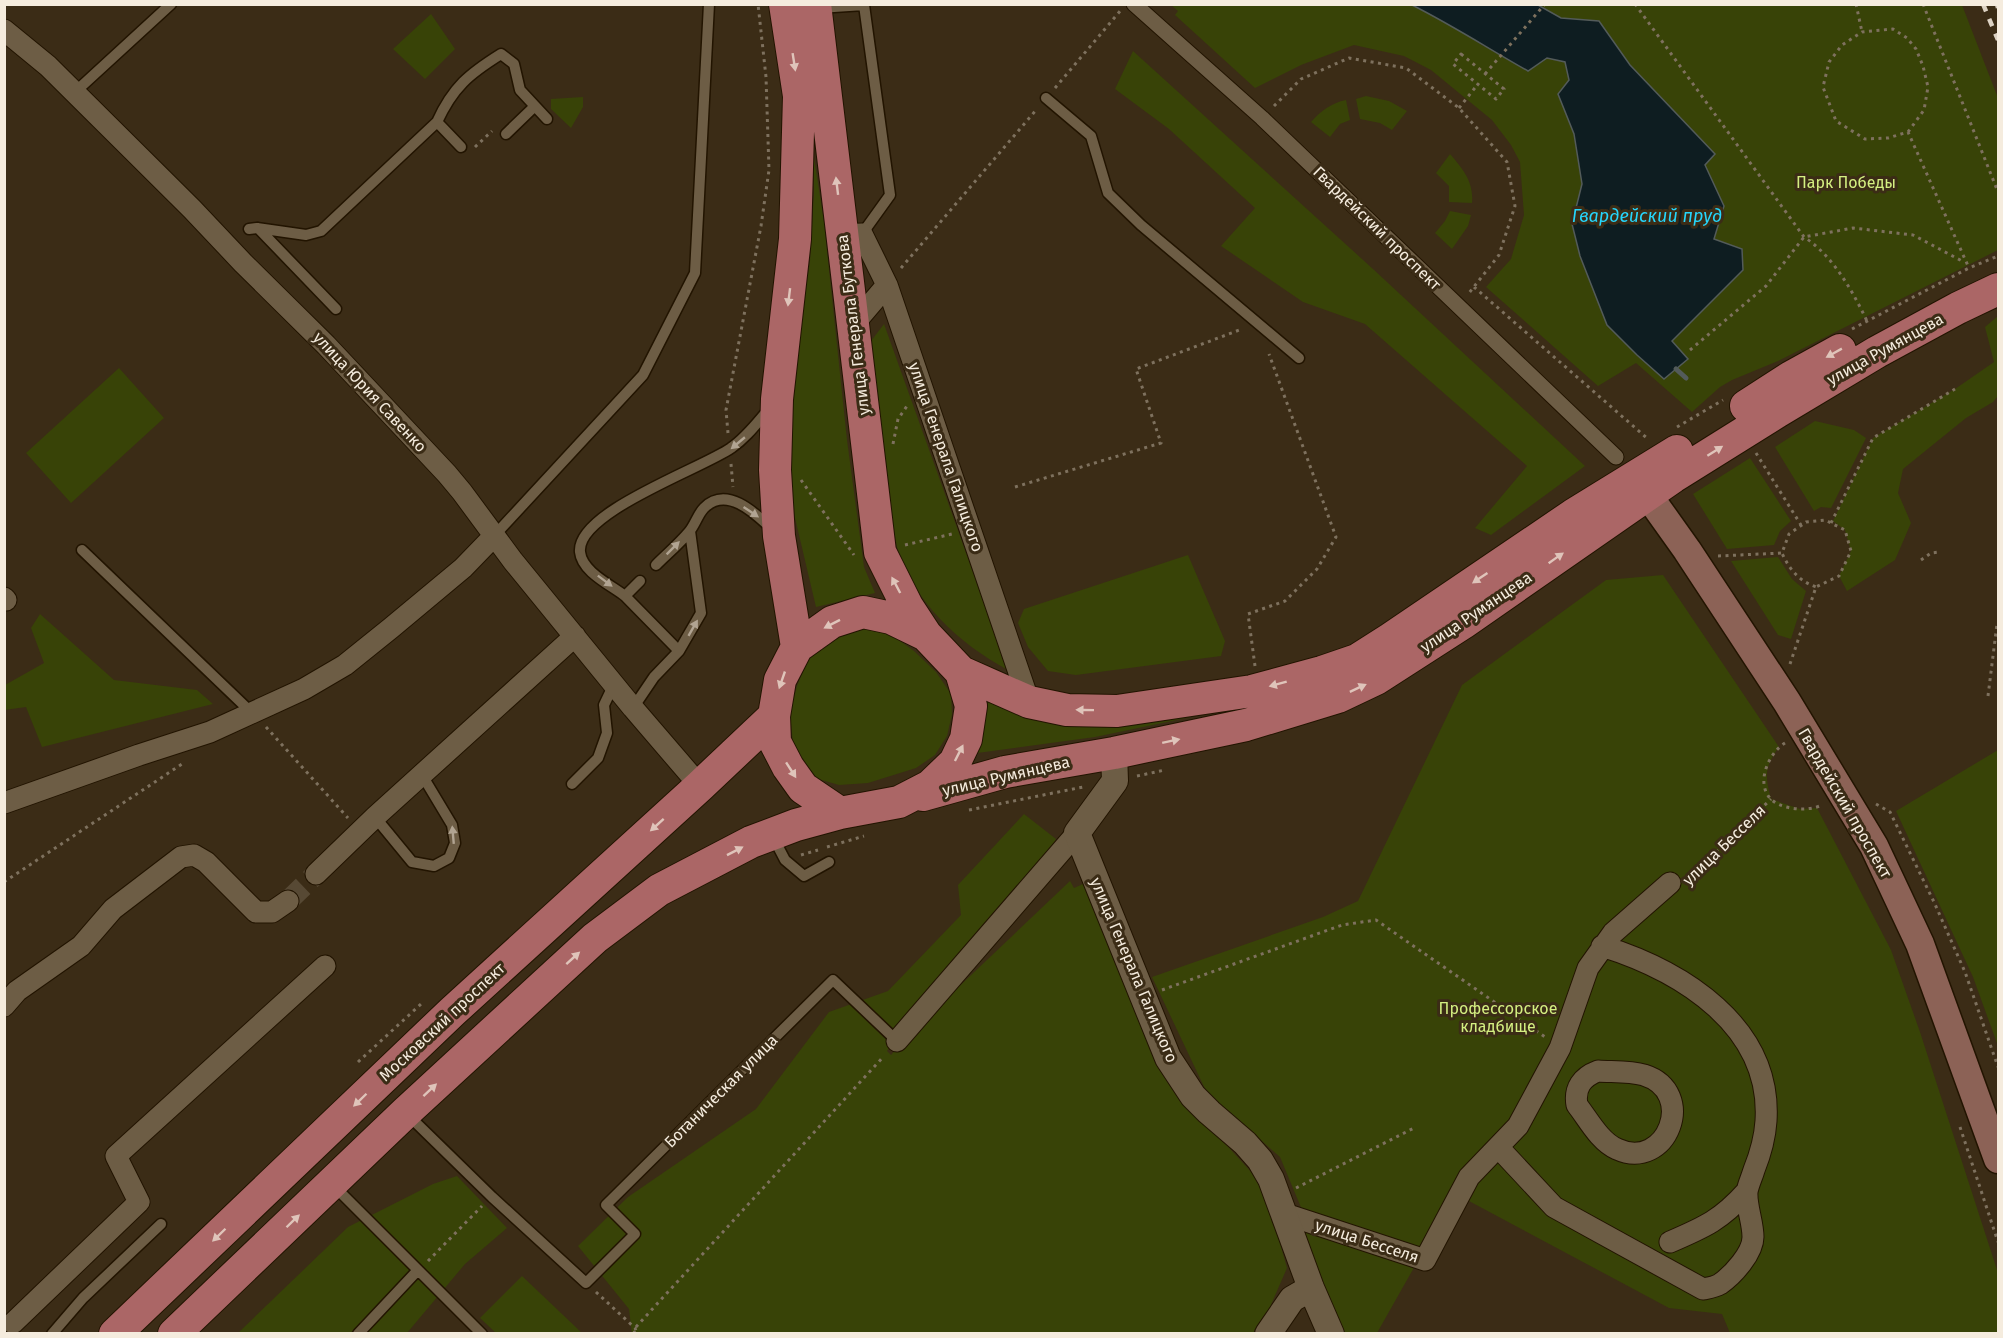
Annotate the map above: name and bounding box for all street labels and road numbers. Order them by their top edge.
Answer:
street label: Гвардейский проспект [1309,162,1445,294]
street label: улица Генерала Буткова [832,234,874,416]
street label: улица Румянцева [1823,309,1947,389]
street label: улица Юрия Савенко [309,328,431,456]
street label: улица Генерала Галицкого [905,360,987,554]
street label: улица Румянцева [1417,568,1535,656]
street label: Гвардейский проспект [1794,725,1896,882]
street label: улица Румянцева [940,752,1072,800]
street label: улица Бесселя [1679,801,1769,889]
street label: улица Генерала Галицкого [1086,875,1182,1065]
street label: Московский проспект [375,958,509,1085]
street label: Ботаническая улица [660,1030,782,1152]
street label: улица Бесселя [1313,1215,1421,1267]

